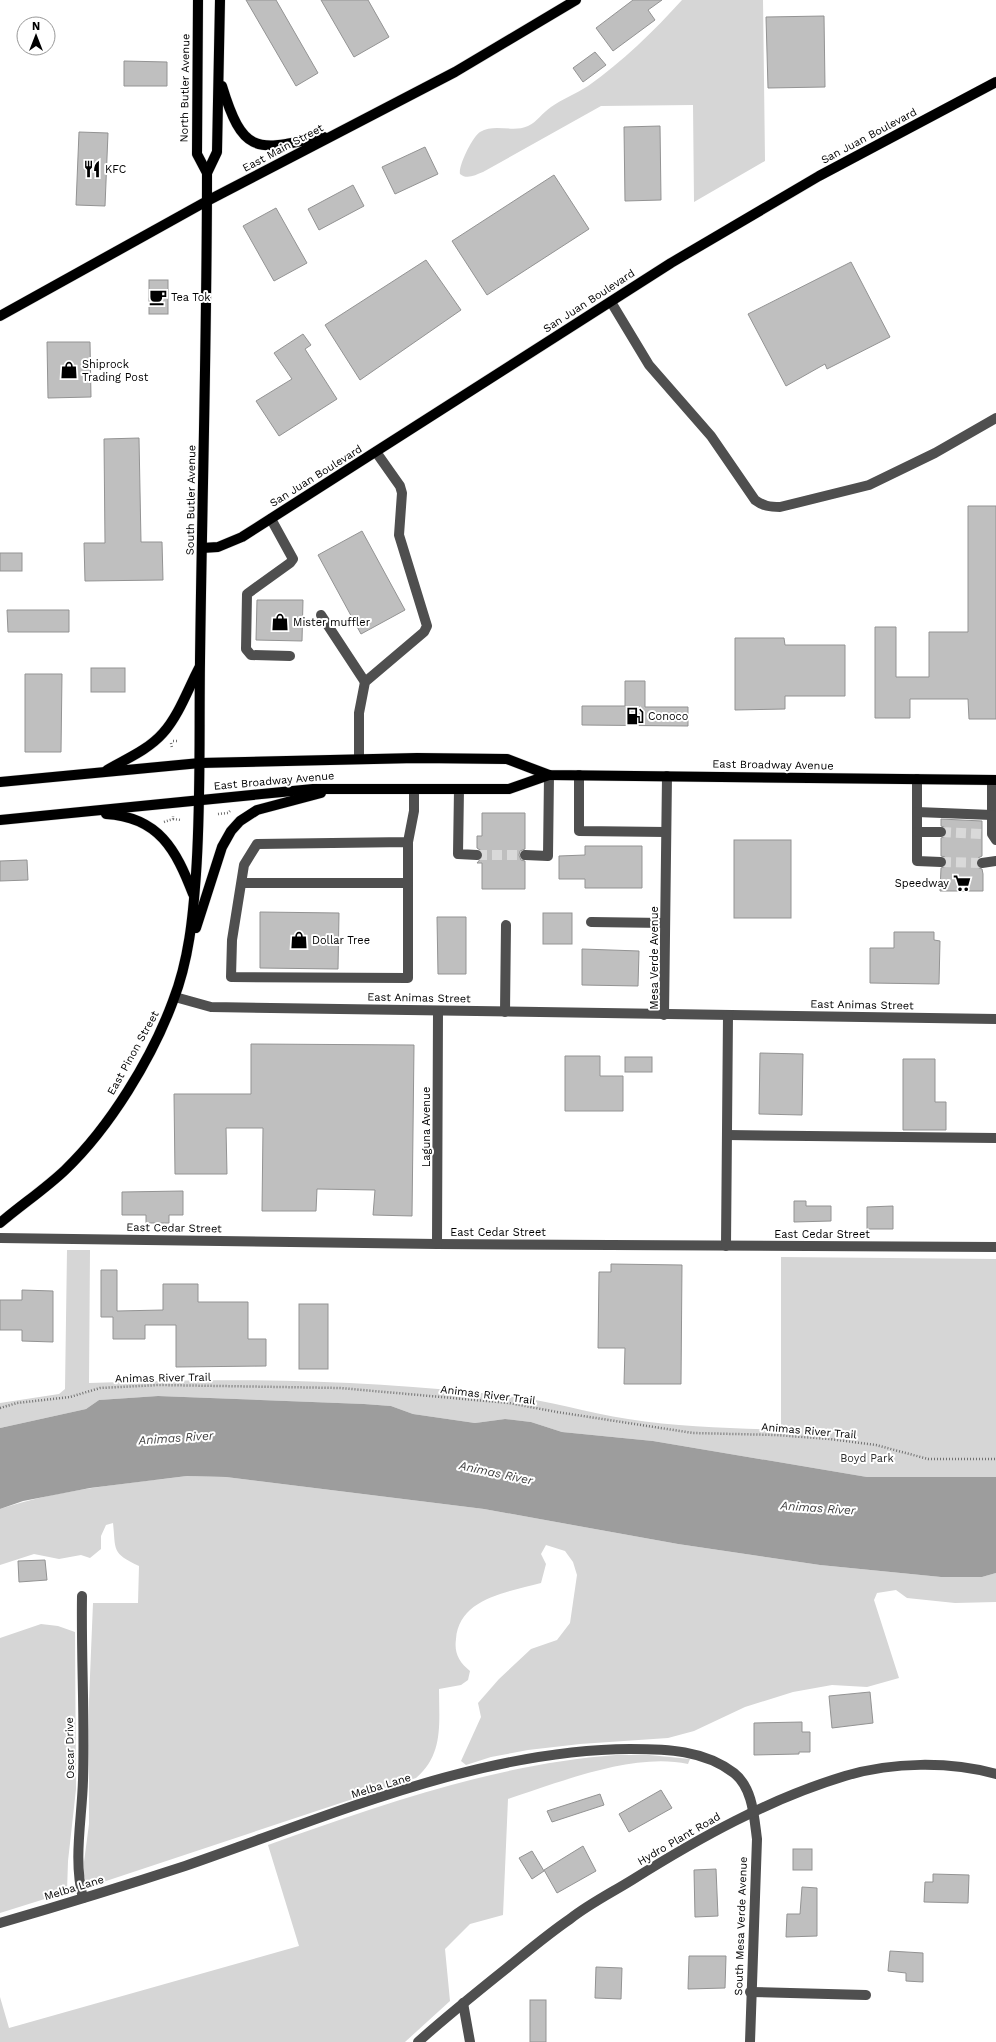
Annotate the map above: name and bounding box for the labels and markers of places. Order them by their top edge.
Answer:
restaurant icon: KFC [82,159,102,179]
place label: KFC [105,163,127,176]
cafe icon: Tea Tok [148,287,168,307]
place label: Tea Tok [171,291,210,304]
place label: Shiprock Trading Post [82,358,149,384]
shop icon: Shiprock Trading Post [59,360,79,380]
shop icon: Mister muffler [270,612,290,632]
place label: Mister muffler [293,616,371,629]
fuel station icon: Conoco [625,706,645,726]
place label: Conoco [648,710,688,723]
supermarket icon: Speedway [952,873,972,893]
place label: Speedway [895,877,949,890]
shop icon: Dollar Tree [289,930,309,950]
place label: Dollar Tree [312,934,370,947]

